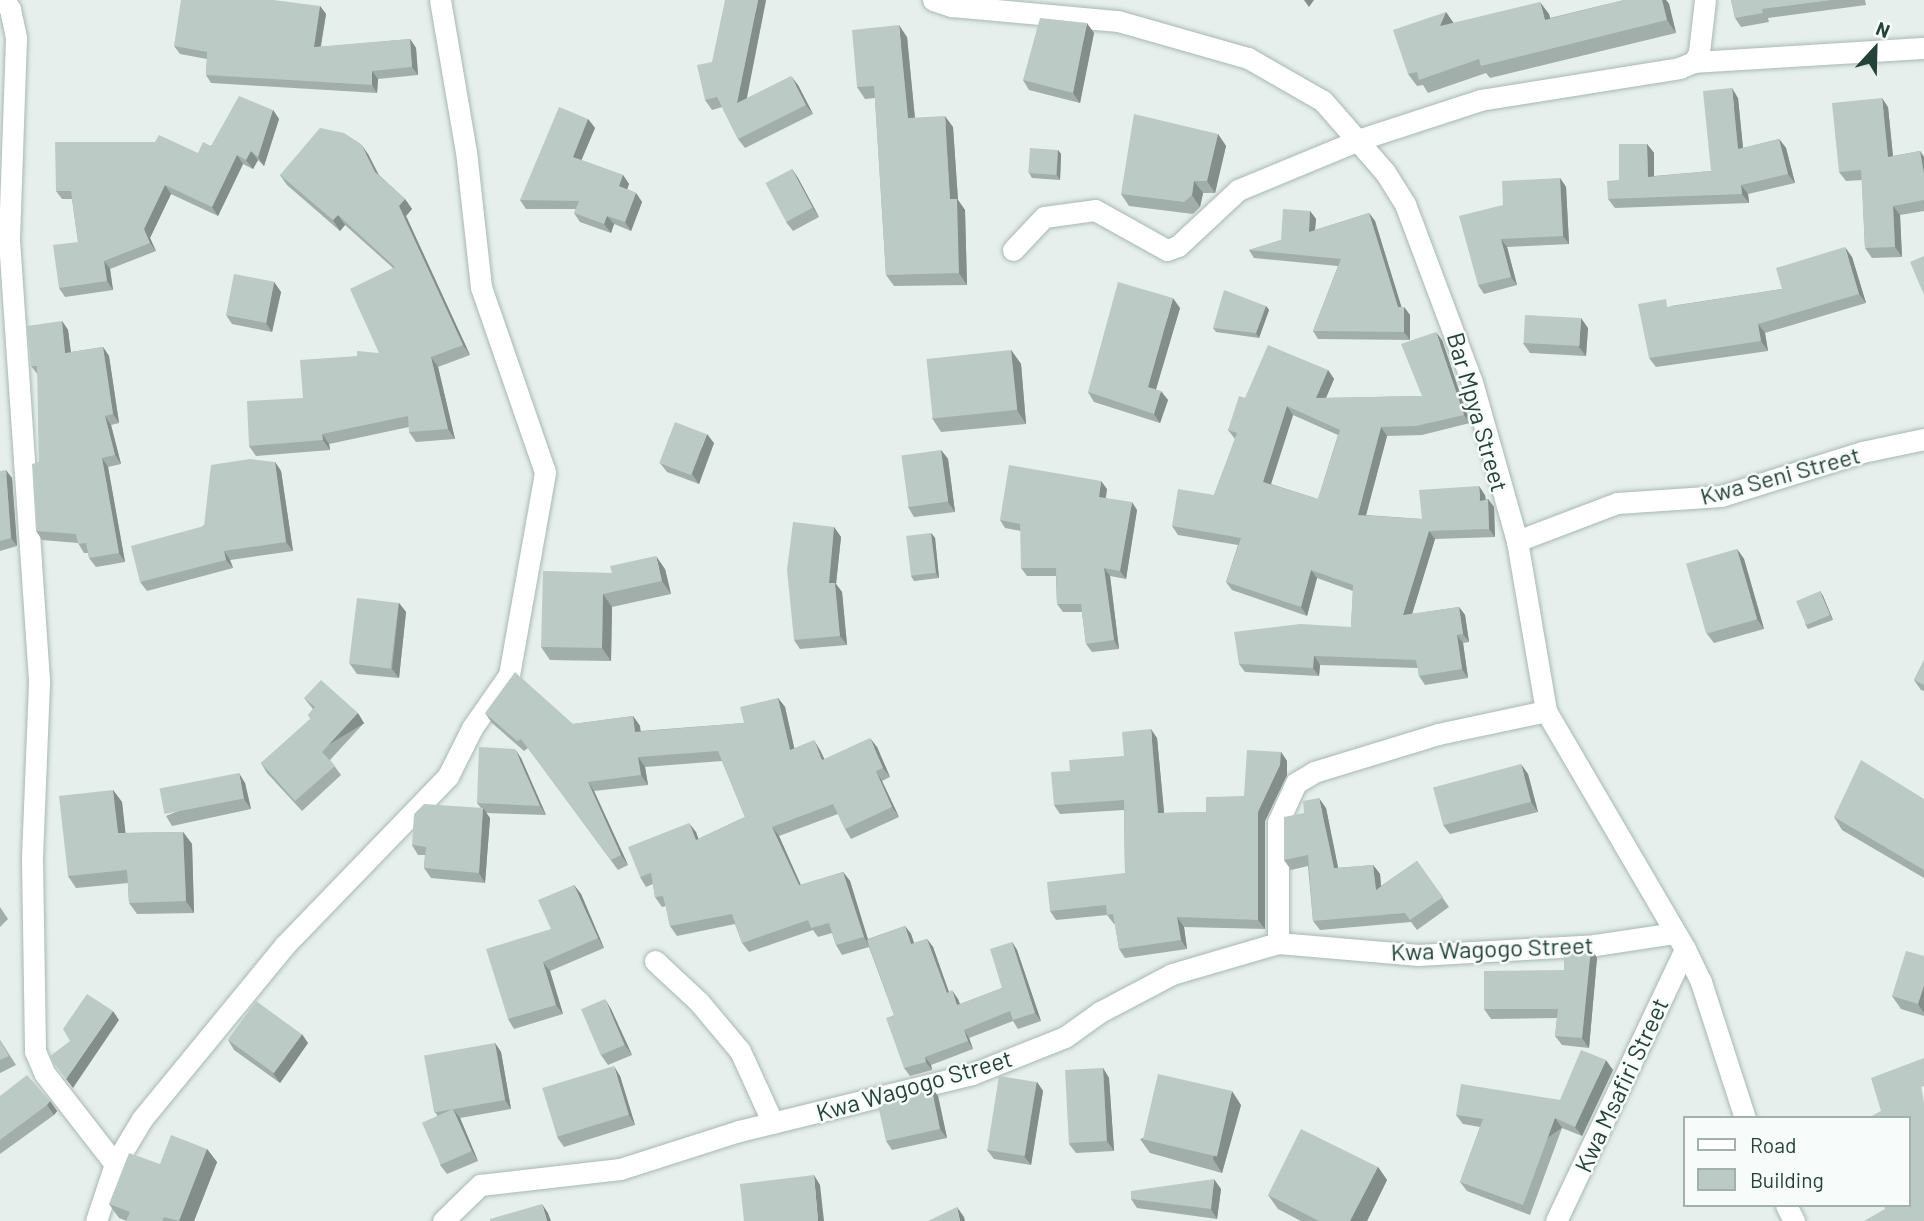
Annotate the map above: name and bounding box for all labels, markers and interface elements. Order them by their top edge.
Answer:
north arrow [1840,14,1910,84]
text: N [1873,16,1893,42]
street label: Bar Mpya Street [1442,329,1514,495]
street label: Kwa Seni Street [1697,440,1863,510]
street label: Kwa Wagogo Street [1390,930,1594,966]
street label: Kwa Msafiri Street [1568,993,1674,1177]
street label: Kwa Wagogo Street [813,1043,1015,1127]
legend [1682,1116,1910,1207]
text: Road [1750,1132,1796,1157]
text: Building [1750,1167,1824,1192]

